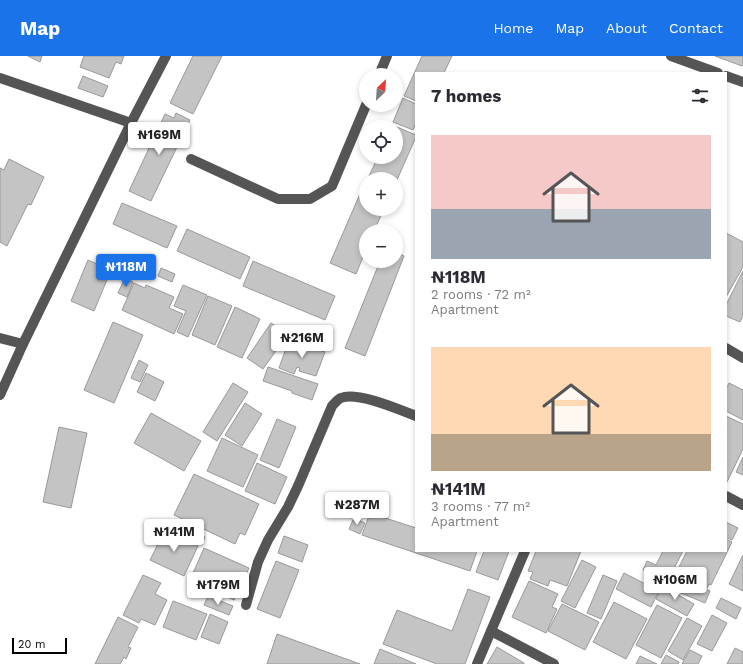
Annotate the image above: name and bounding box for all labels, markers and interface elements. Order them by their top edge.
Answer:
text: Map [20,17,60,40]
text: Home [493,20,533,36]
text: Map [555,20,584,36]
text: About [606,20,647,36]
text: Contact [669,20,723,36]
north arrow [359,68,403,112]
map controls [359,68,403,268]
icon: filters [689,85,711,107]
text: 7 homes [431,86,501,106]
button: locate [359,120,403,164]
pin: ₦169M [131,122,187,156]
text: ₦169M [137,127,181,142]
icon: home [535,161,607,233]
button: + [359,172,403,216]
button: − [359,224,403,268]
pin: ₦118M [98,254,154,288]
text: ₦118M [105,259,147,274]
text: ₦118M [431,267,486,287]
text: 2 rooms · 72 m² [431,287,531,302]
text: Apartment [431,302,499,317]
pin: ₦216M [274,325,330,359]
text: ₦216M [280,330,324,345]
icon: home [535,373,607,445]
text: ₦141M [431,479,486,499]
pin: ₦287M [329,492,385,526]
text: ₦287M [334,497,380,512]
text: 3 rooms · 77 m² [431,499,530,514]
text: Apartment [431,514,499,529]
pin: ₦141M [146,519,202,553]
text: ₦141M [153,524,195,539]
pin: ₦106M [647,567,703,601]
pin: ₦179M [190,572,246,606]
text: ₦106M [653,572,697,587]
text: ₦179M [196,577,240,592]
scale bar [12,636,67,655]
text: 20 m [18,638,46,651]

